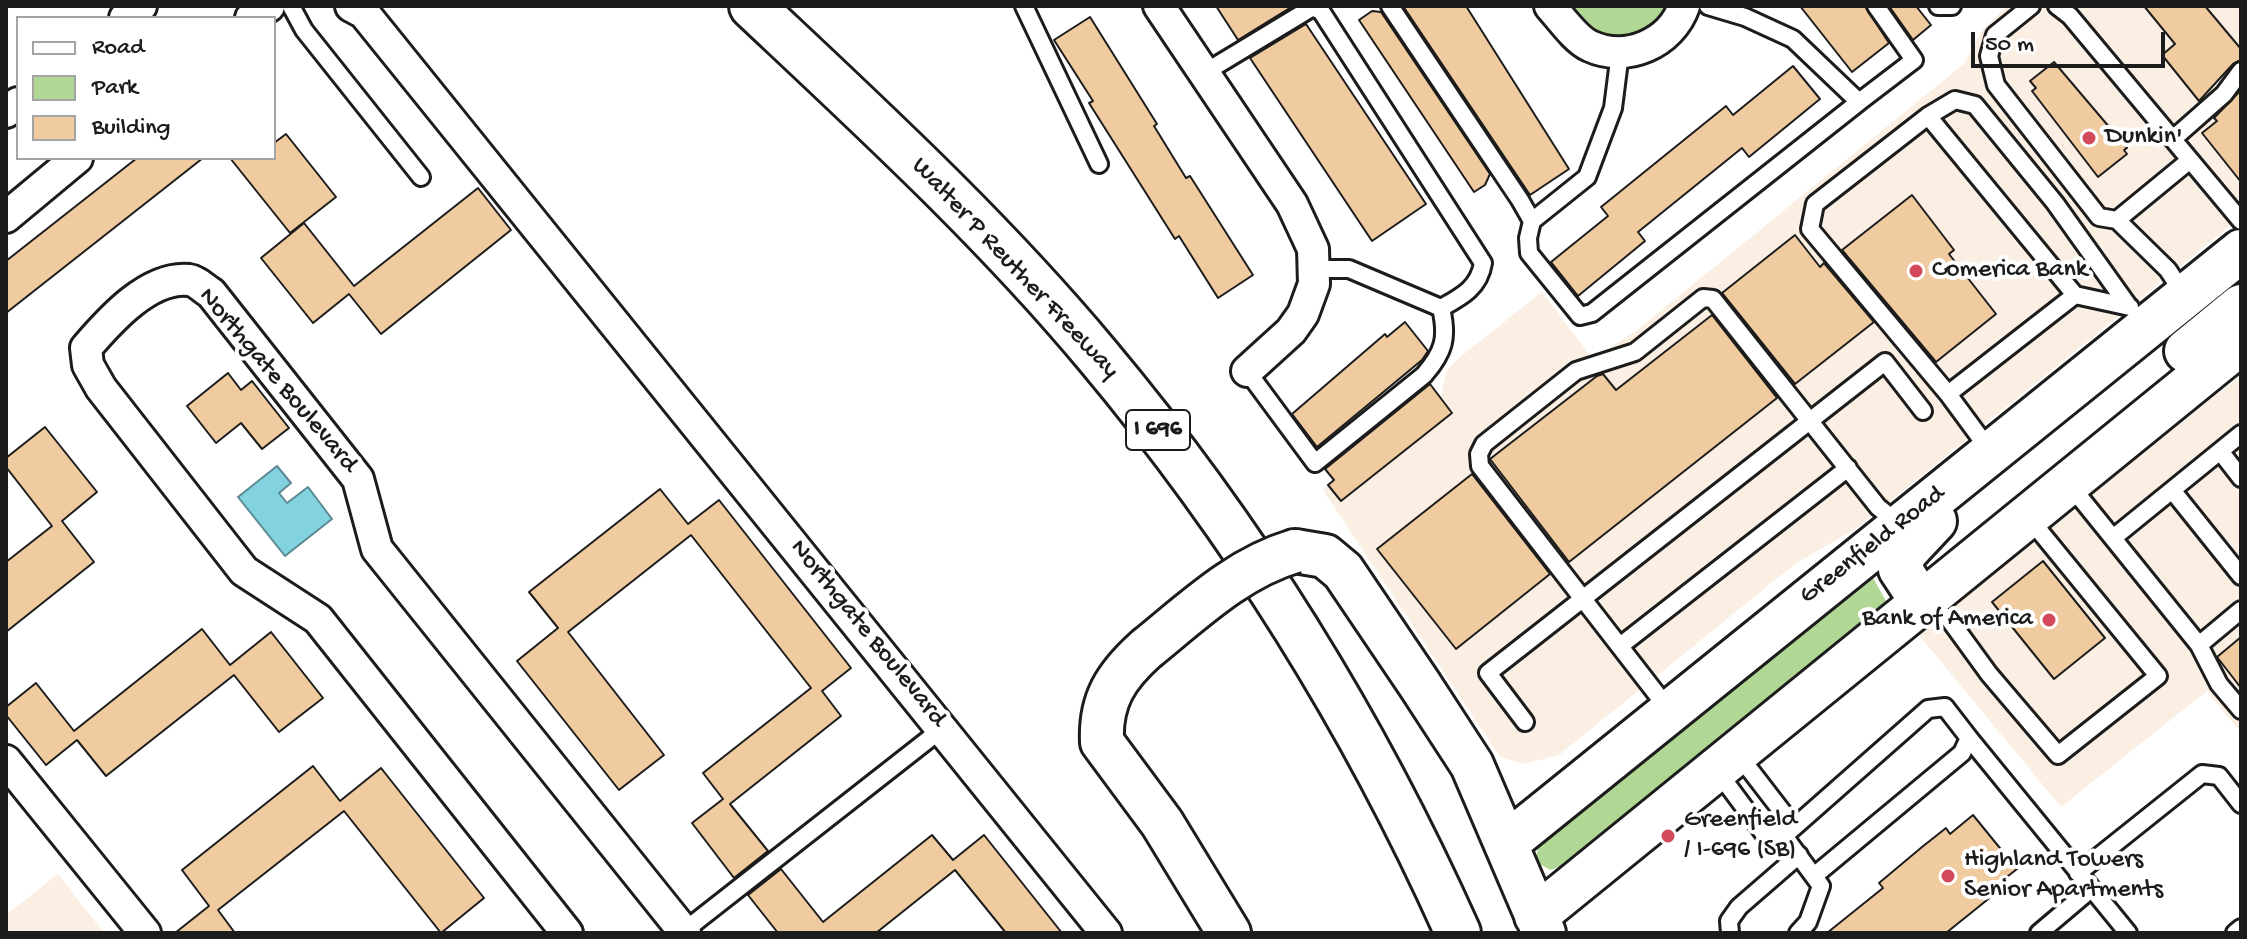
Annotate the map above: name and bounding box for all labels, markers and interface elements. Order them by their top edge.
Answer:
legend [16,16,276,160]
scale bar [1975,16,2169,66]
text: 50 m [1985,31,2034,60]
text: Road [92,34,144,63]
text: Park [92,74,138,103]
text: Building [92,114,170,143]
place label: Dunkin' [2105,122,2183,154]
marker: Dunkin' [2080,129,2098,147]
street label: Walter P Reuther Freeway [903,152,1125,386]
place label: Comerica Bank [1932,255,2087,287]
marker: Comerica Bank [1907,262,1925,280]
street label: Northgate Boulevard [190,282,364,480]
road number: I 696 [1126,410,1190,450]
street label: Greenfield Road [1794,480,1952,612]
street label: Northgate Boulevard [782,534,952,734]
place label: Bank of America [1862,604,2033,636]
marker: Bank of America [2040,611,2058,629]
place label: Greenfield / I-696 (SB) [1684,805,1797,866]
marker: Greenfield / I-696 (SB) [1659,827,1677,845]
place label: Highland Towers Senior Apartments [1964,845,2163,906]
marker: Highland Towers Senior Apartments [1939,867,1957,885]

